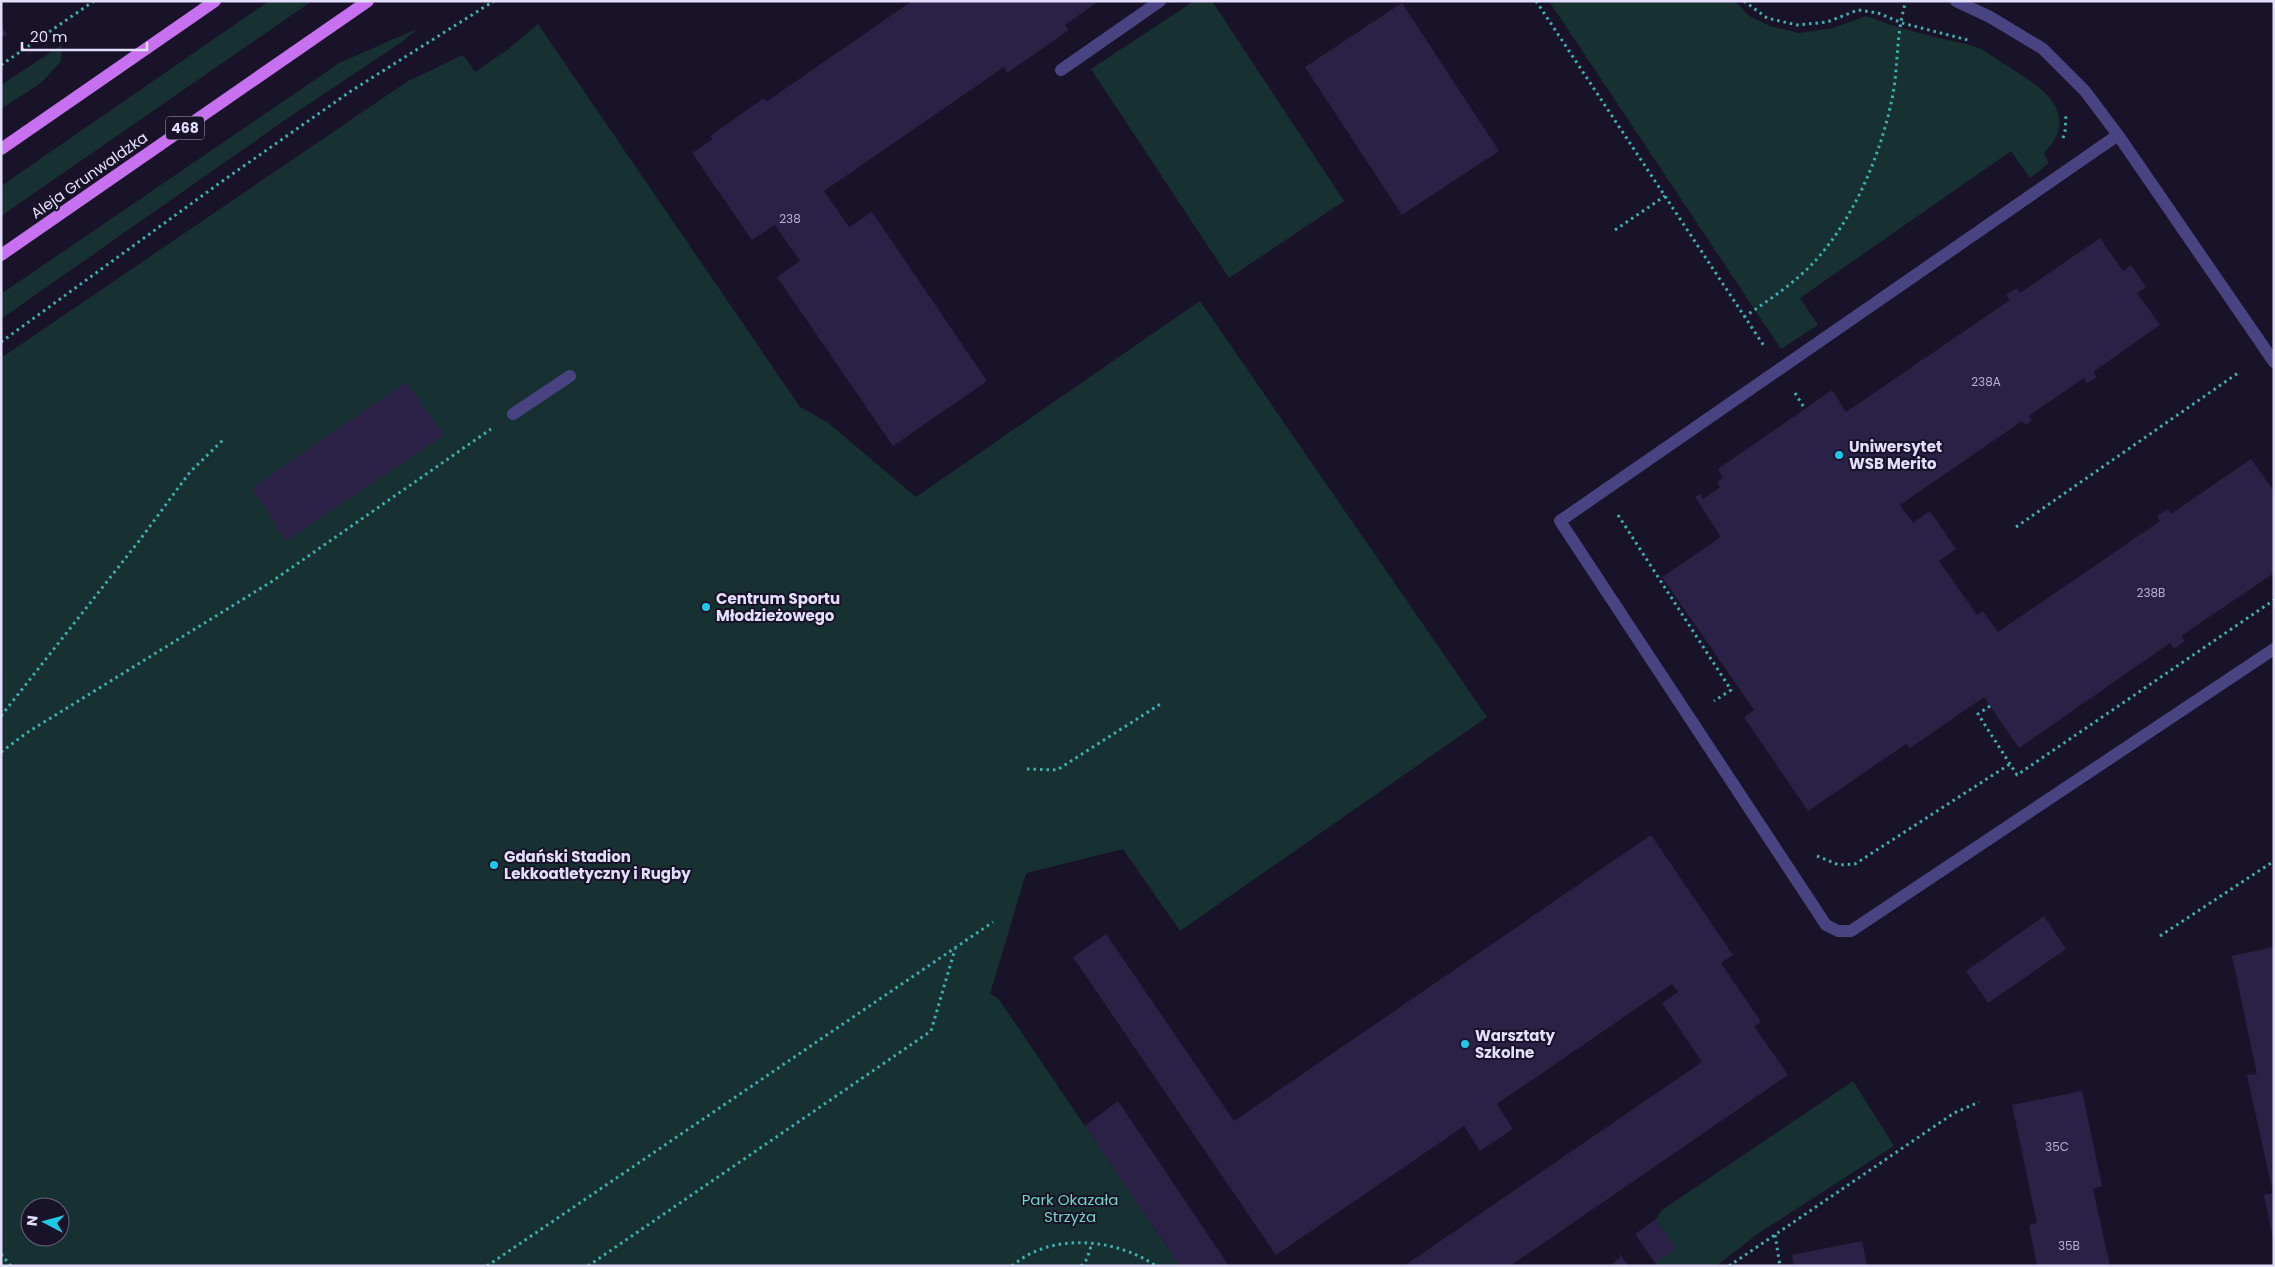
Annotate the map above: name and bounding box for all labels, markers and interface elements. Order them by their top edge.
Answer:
scale bar [22,20,148,52]
text: 20 m [30,26,68,47]
road number: 468 [166,116,204,140]
street label: Aleja Grunwaldzka [26,127,152,223]
house number: 238 [779,210,801,227]
house number: 238A [1971,373,2001,390]
place label: Uniwersytet WSB Merito [1849,436,1942,474]
marker: Uniwersytet WSB Merito [1833,449,1845,461]
house number: 238B [2137,584,2165,601]
place label: Centrum Sportu Młodzieżowego [716,588,840,626]
marker: Centrum Sportu Młodzieżowego [700,601,712,613]
place label: Gdański Stadion Lekkoatletyczny i Rugby [504,846,691,884]
marker: Gdański Stadion Lekkoatletyczny i Rugby [488,859,500,871]
place label: Warsztaty Szkolne [1475,1025,1556,1063]
marker: Warsztaty Szkolne [1459,1038,1471,1050]
house number: 35C [2045,1138,2069,1155]
park label: Park Okazała Strzyża [1022,1189,1118,1227]
north arrow [20,1197,70,1247]
text: N [22,1214,43,1227]
house number: 35B [2058,1237,2080,1254]

